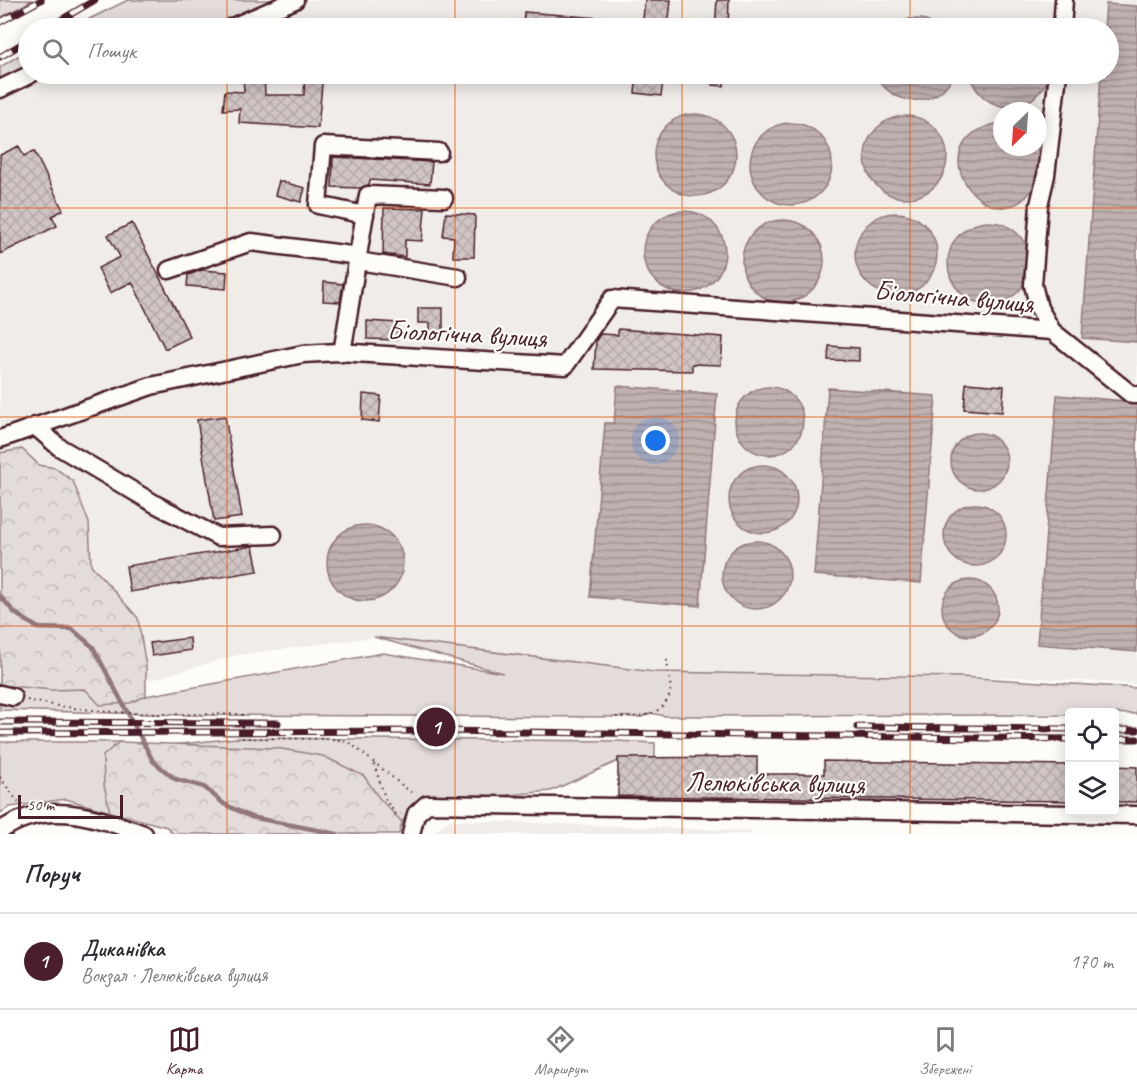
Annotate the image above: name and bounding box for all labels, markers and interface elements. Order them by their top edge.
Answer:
search box [18,18,1119,84]
icon: search [39,35,72,68]
text: Пошук [87,37,136,65]
north arrow [993,102,1047,156]
street label: Біологічна вулиця [873,272,1036,321]
street label: Біологічна вулиця [386,312,548,355]
your location [641,426,670,455]
pin: 1 [416,704,456,750]
map controls [1065,708,1119,816]
button: locate [1065,708,1119,762]
button: layers [1065,762,1119,816]
street label: Лелюківська вулиця [685,763,866,802]
scale bar [18,792,123,820]
text: 50 m [27,795,54,815]
text: Поруч [24,857,80,890]
text: Диканівка [81,935,164,963]
text: 1 [39,949,48,974]
text: 170 m [1070,949,1113,974]
text: Вокзал · Лелюківська вулиця [81,963,268,988]
tab: Карта [166,1023,202,1079]
tab: Маршрут [534,1023,587,1079]
tab: Збережені [919,1023,971,1079]

